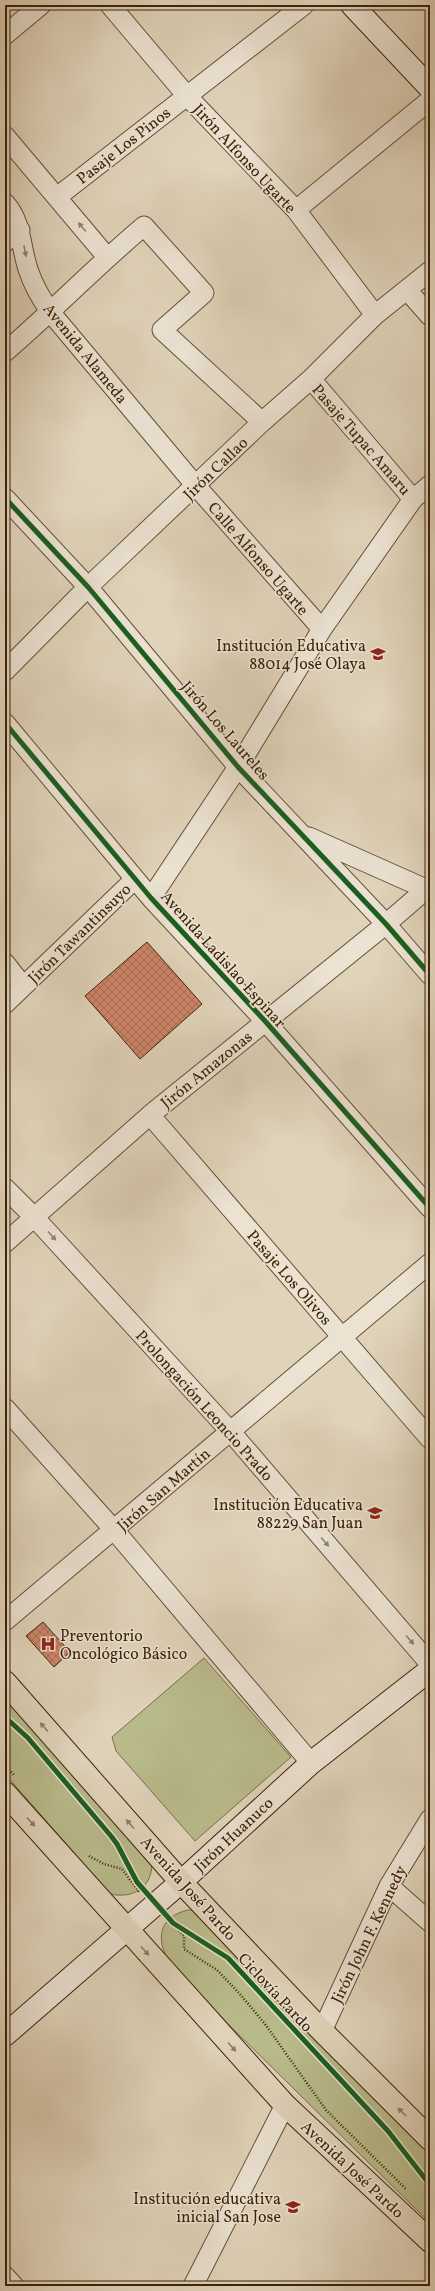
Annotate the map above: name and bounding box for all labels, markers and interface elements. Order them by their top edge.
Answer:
street label: Jirón Alfonso Ugarte [187,100,300,219]
street label: Pasaje Los Pinos [73,103,176,190]
one-way arrow [77,222,86,232]
one-way arrow [22,245,28,257]
street label: Avenida Alameda [37,299,132,409]
street label: Pasaje Tupac Amaru [306,380,415,501]
street label: Jirón Callao [179,433,254,506]
street label: Calle Alfonso Ugarte [202,498,313,621]
place label: Institución Educativa 88014 José Olaya [216,636,366,676]
school or university icon: Institución Educativa 88014 José Olaya [369,645,387,663]
street label: Jirón Los Laureles [175,677,274,786]
street label: Jirón Tawantinsuyo [24,879,137,990]
street label: Avenida Ladislao Espinar [155,887,290,1034]
street label: Jirón Amazonas [157,1027,258,1114]
street label: Pasaje Los Olivos [241,1226,336,1331]
one-way arrow [47,1231,56,1241]
street label: Prolongación Leoncio Prado [130,1326,277,1487]
street label: Jirón San Martín [113,1444,216,1537]
place label: Institución Educativa 88229 San Juan [213,1495,363,1535]
school or university icon: Institución Educativa 88229 San Juan [366,1504,384,1522]
one-way arrow [320,1536,329,1547]
place label: Preventorio Oncológico Básico [60,1626,187,1666]
hospital icon: Preventorio Oncológico Básico [39,1635,57,1653]
one-way arrow [405,1635,414,1645]
one-way arrow [40,1722,49,1731]
street label: Jirón Huanuco [190,1793,279,1878]
one-way arrow [26,1817,36,1827]
one-way arrow [126,1819,135,1829]
street label: Avenida José Pardo [135,1832,240,1946]
street label: Jirón John F. Kennedy [327,1862,413,2008]
one-way arrow [141,1945,150,1956]
street label: Ciclovía Pardo [232,1949,317,2038]
one-way arrow [228,2042,237,2052]
one-way arrow [397,2107,407,2117]
street label: Avenida José Pardo [295,2117,408,2224]
place label: Institución educativa inicial San Jose [133,2189,281,2229]
school or university icon: Institución educativa inicial San Jose [284,2198,302,2216]

